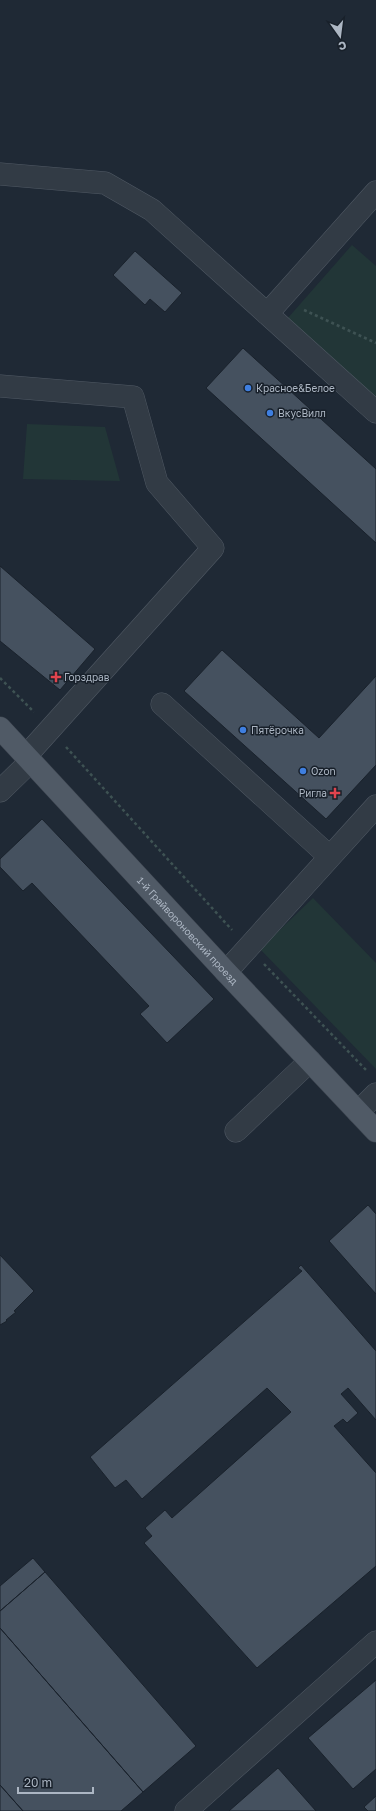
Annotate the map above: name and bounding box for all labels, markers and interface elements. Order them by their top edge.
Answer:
north arrow [320,16,360,56]
text: С [337,39,348,53]
place label: Красное&Белое [256,382,335,394]
marker: Красное&Белое [243,383,253,393]
place label: ВкусВилл [278,407,326,419]
marker: ВкусВилл [265,408,275,418]
place label: Горздрав [64,671,110,683]
marker: Горздрав [51,672,61,682]
place label: Пятёрочка [251,724,304,736]
marker: Пятёрочка [238,725,248,735]
place label: Ozon [311,765,336,777]
marker: Ozon [298,766,308,776]
place label: Ригла [299,787,327,799]
marker: Ригла [330,788,340,798]
street label: 1-й Грайвороновский проезд [135,874,240,987]
scale bar [18,1769,93,1795]
text: 20 m [24,1775,52,1790]

